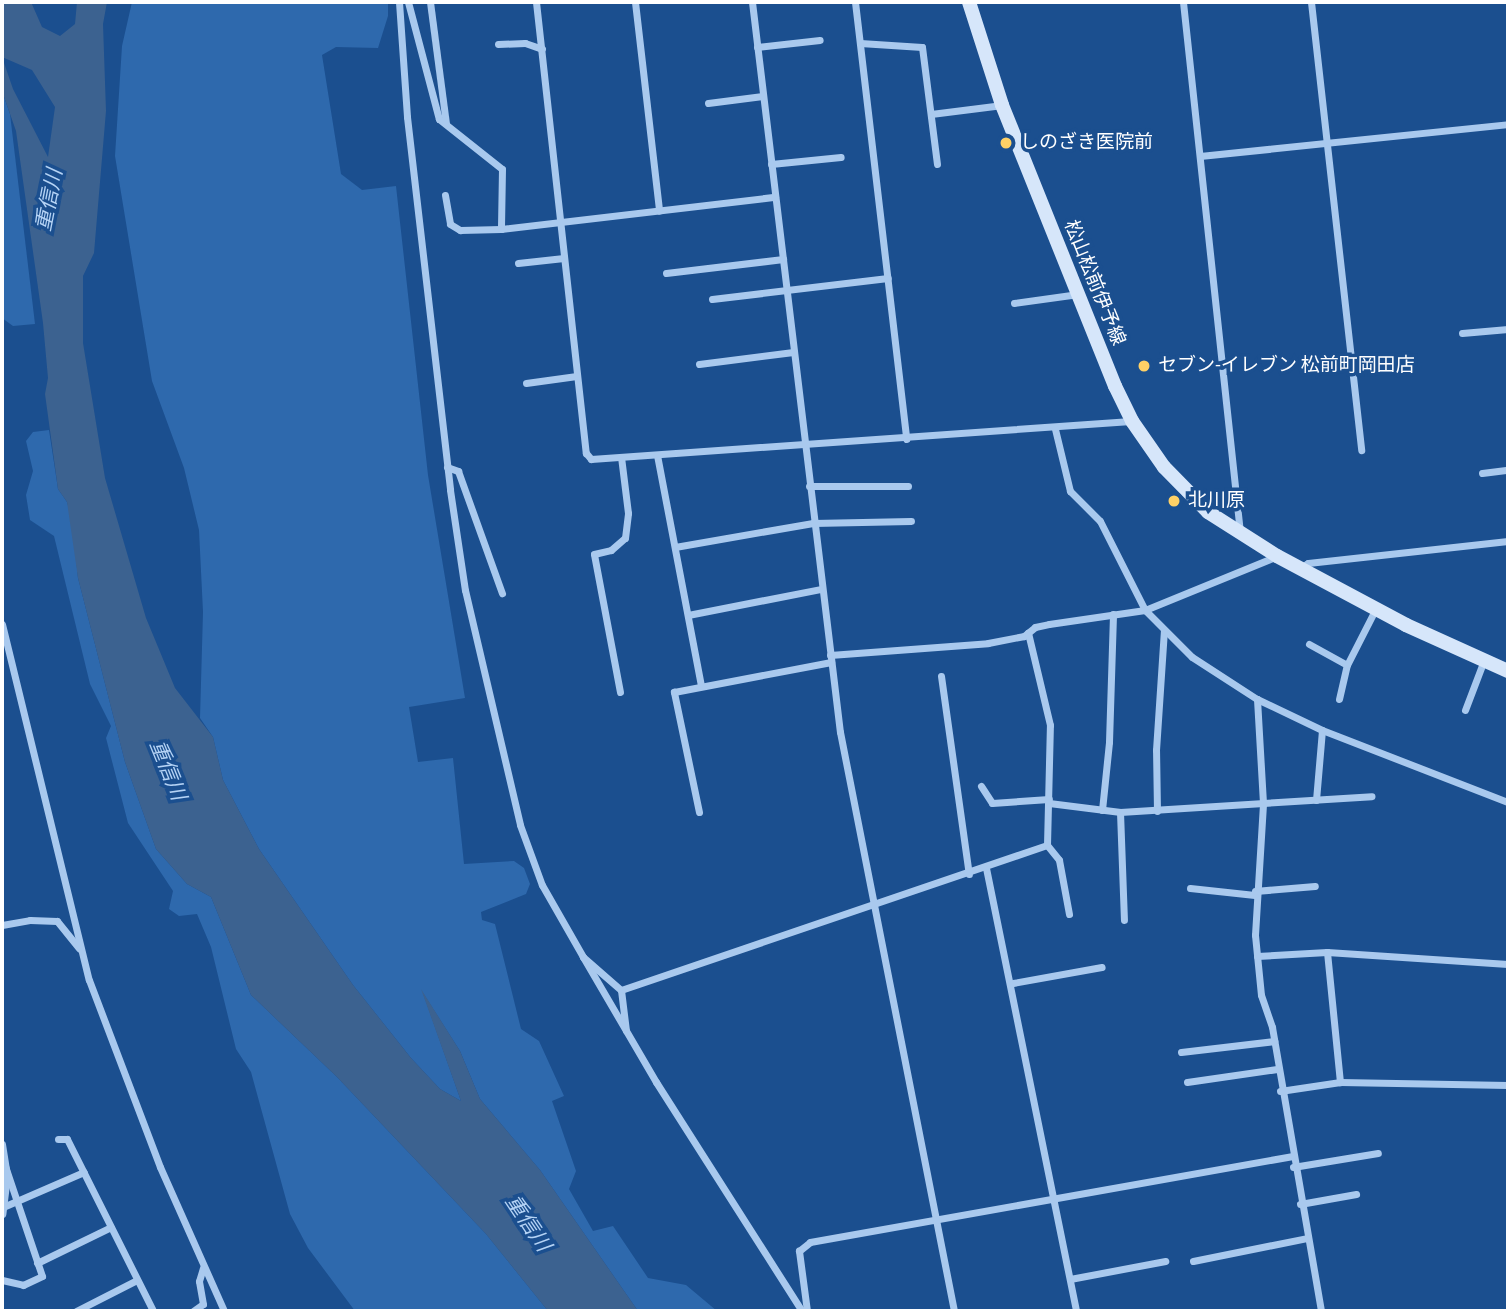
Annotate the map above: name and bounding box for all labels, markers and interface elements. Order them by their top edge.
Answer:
place label: しのざき医院前 [1020,132,1153,154]
marker: しのざき医院前 [998,135,1014,151]
water label: 重信川 [31,167,67,233]
street label: 松山松前伊予線 [1059,217,1129,349]
place label: セブン-イレブン 松前町岡田店 [1158,355,1415,377]
marker: セブン-イレブン 松前町岡田店 [1136,358,1152,374]
place label: 北川原 [1188,490,1245,512]
marker: 北川原 [1166,493,1182,509]
water label: 重信川 [145,736,191,804]
water label: 重信川 [500,1190,556,1256]

